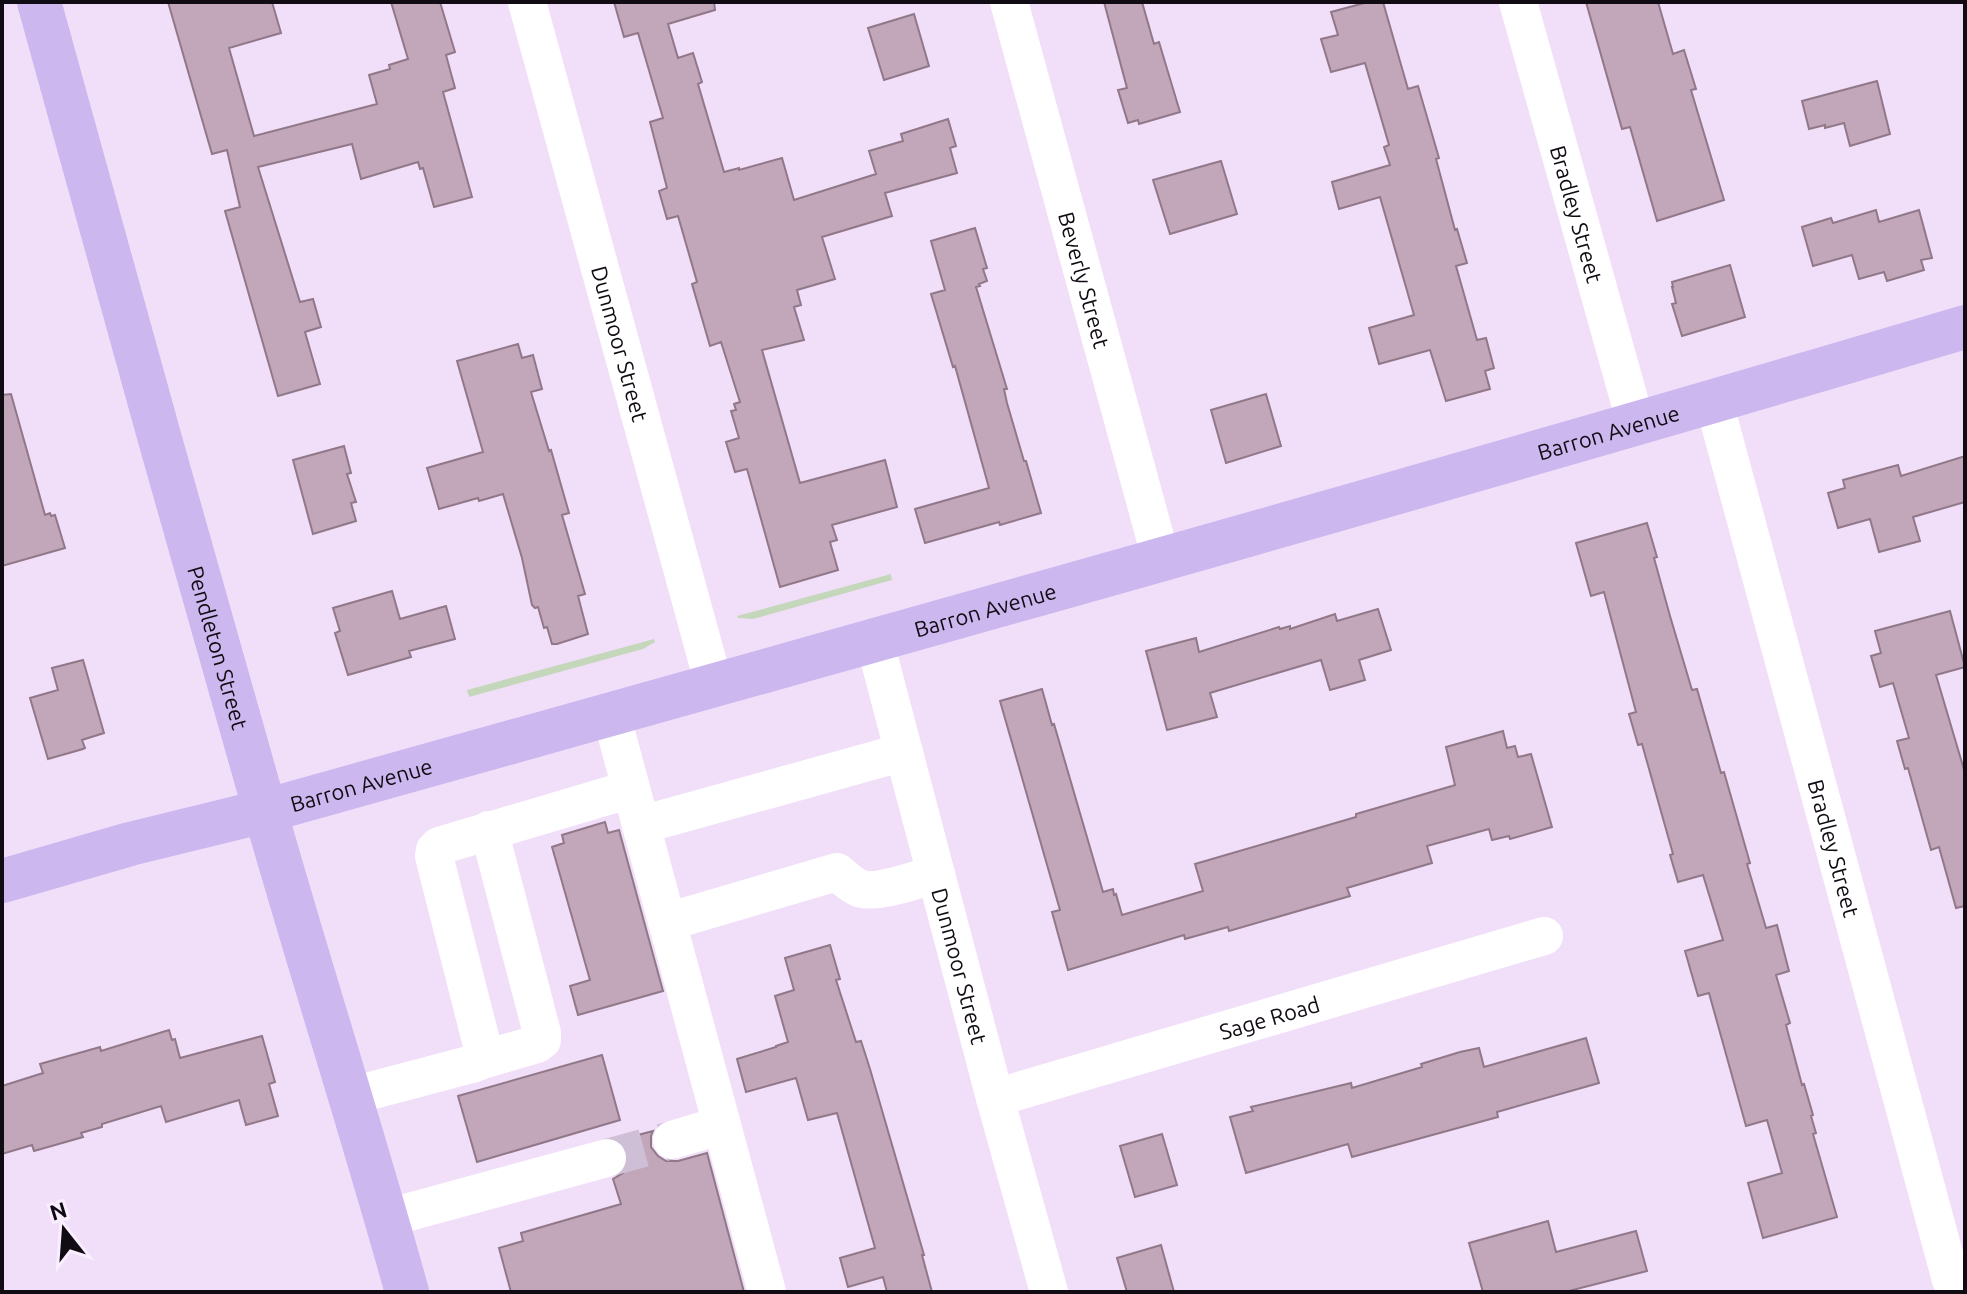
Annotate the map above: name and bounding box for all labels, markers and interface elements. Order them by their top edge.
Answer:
street label: Bradley Street [1546,142,1608,286]
street label: Beverly Street [1054,209,1115,351]
street label: Dunmoor Street [587,263,654,424]
street label: Barron Avenue [1534,399,1682,464]
street label: Pendleton Street [184,563,254,732]
street label: Barron Avenue [911,577,1059,641]
street label: Barron Avenue [287,752,435,816]
street label: Bradley Street [1804,776,1865,920]
street label: Dunmoor Street [928,885,993,1047]
street label: Sage Road [1216,990,1322,1044]
north arrow [24,1190,104,1270]
text: N [46,1196,70,1225]

